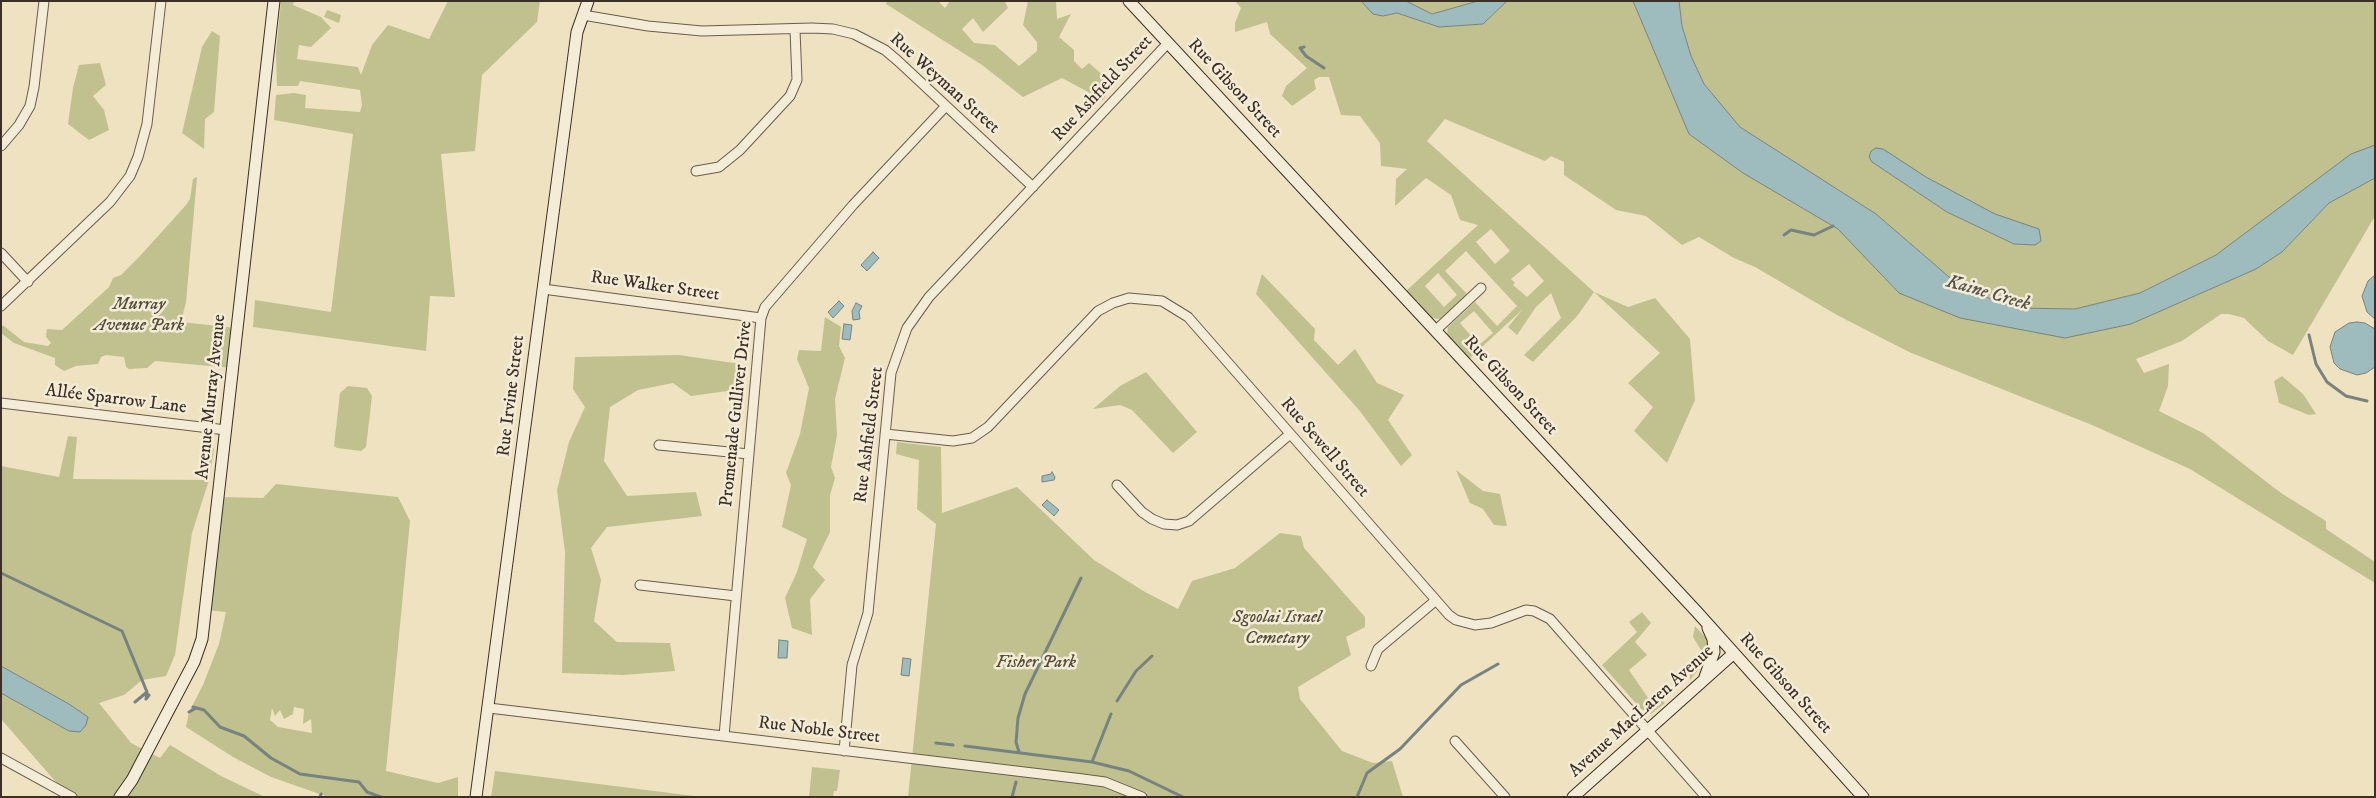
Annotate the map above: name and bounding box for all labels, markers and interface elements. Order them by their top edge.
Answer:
street label: Rue Weyman Street [885,29,1003,139]
street label: Rue Ashfield Street [1048,31,1158,147]
street label: Rue Gibson Street [1182,35,1286,143]
street label: Rue Walker Street [589,267,721,307]
water label: Kaine Creek [1943,271,2033,317]
park label: Murray Avenue Park [94,294,184,336]
street label: Avenue Murray Avenue [193,313,231,481]
street label: Promenade Gulliver Drive [716,320,758,508]
street label: Rue Gibson Street [1458,332,1562,440]
street label: Rue Irvine Street [494,334,530,458]
street label: Rue Ashfield Street [851,366,889,504]
street label: Allée Sparrow Lane [44,381,188,419]
street label: Rue Sewell Street [1275,394,1373,502]
park label: Sgoolai Israel Cemetary [1232,607,1322,650]
street label: Rue Gibson Street [1734,629,1836,739]
street label: Avenue MacLaren Avenue [1565,641,1719,783]
park label: Fisher Park [996,652,1076,674]
street label: Rue Noble Street [757,713,881,749]

